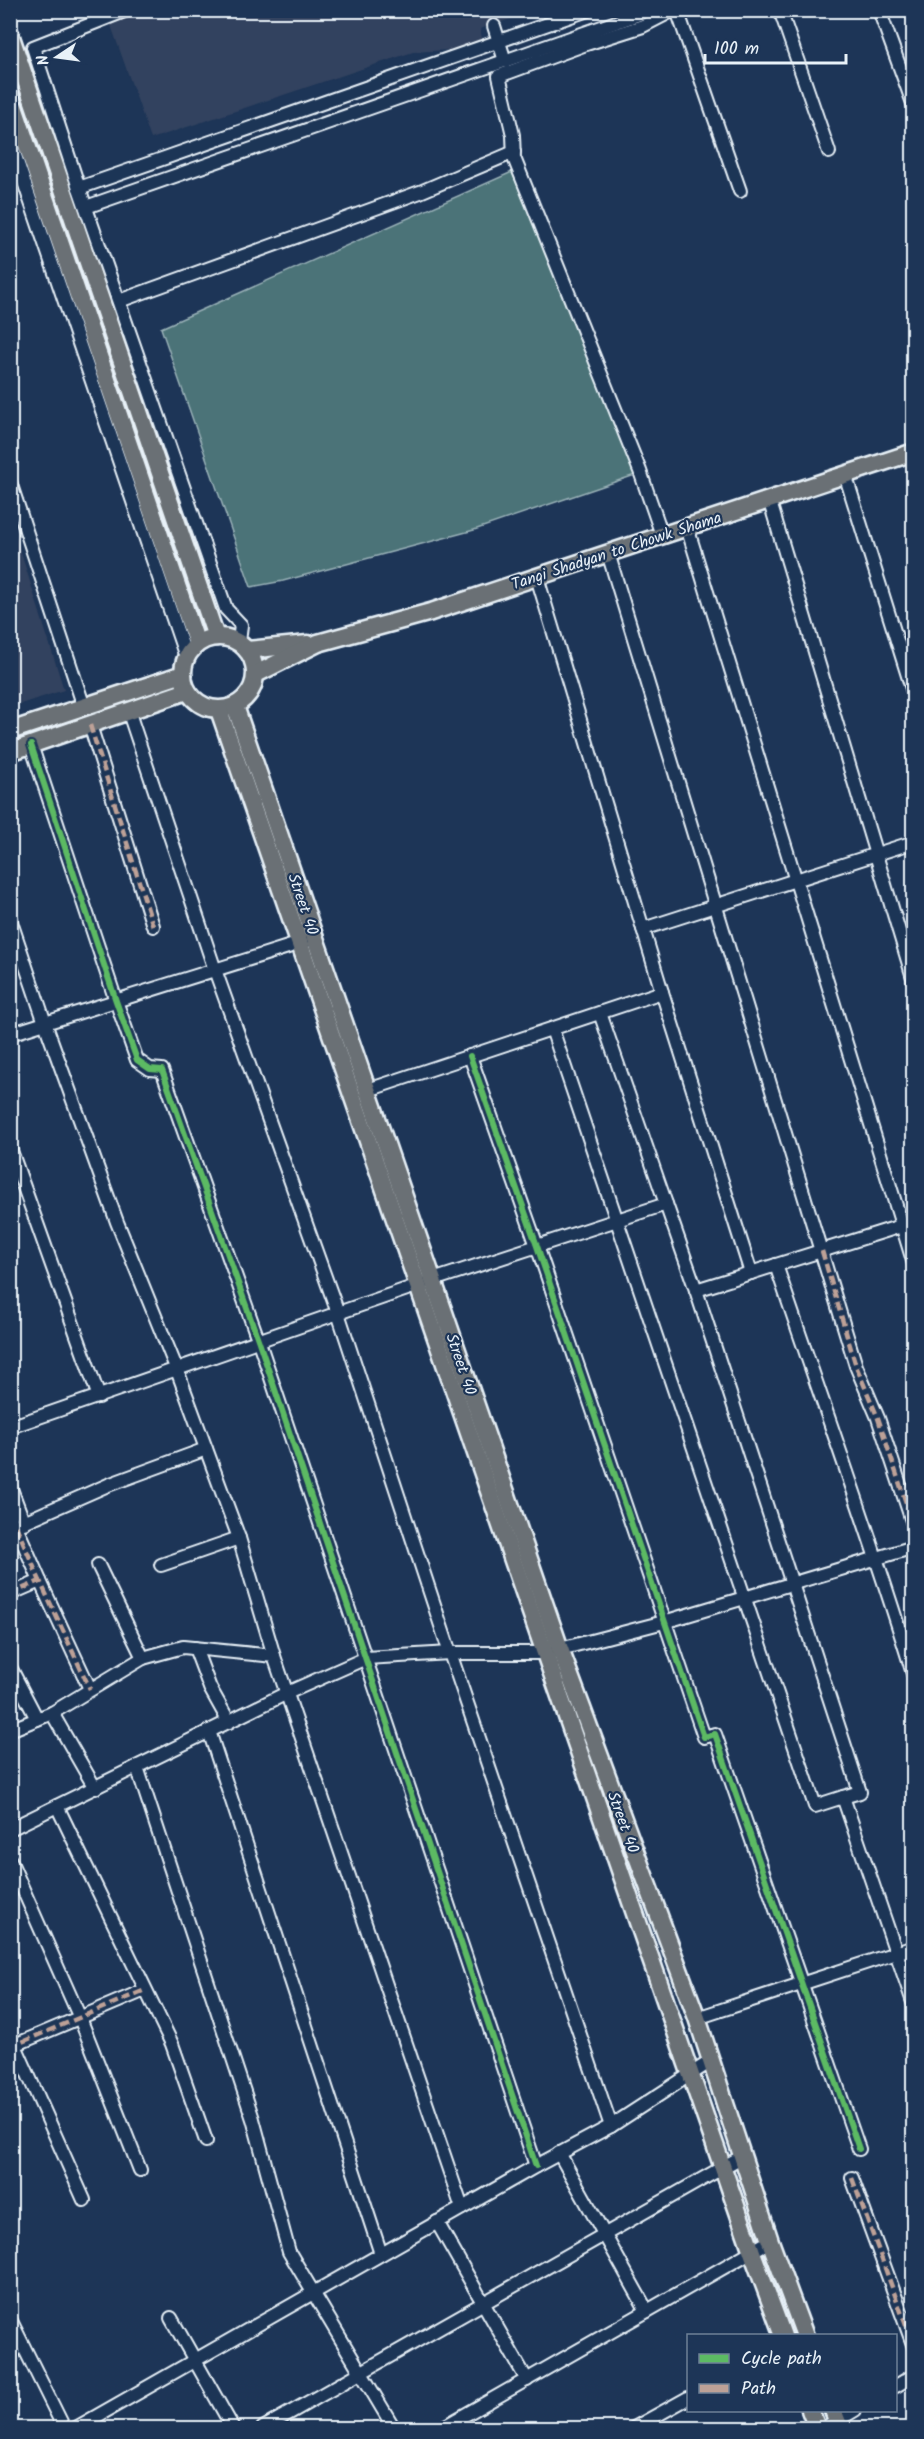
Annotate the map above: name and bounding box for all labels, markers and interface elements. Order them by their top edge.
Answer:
north arrow [27,27,87,87]
scale bar [705,27,846,65]
text: 100 m [714,35,759,64]
text: N [31,52,57,68]
street label: Tangi Shadyan to Chowk Shama [508,506,725,597]
street label: Street 40 [280,870,325,939]
street label: Street 40 [438,1330,483,1399]
street label: Street 40 [600,1788,645,1857]
legend [687,2334,897,2412]
text: Cycle path [741,2345,822,2374]
text: Path [741,2375,776,2404]

